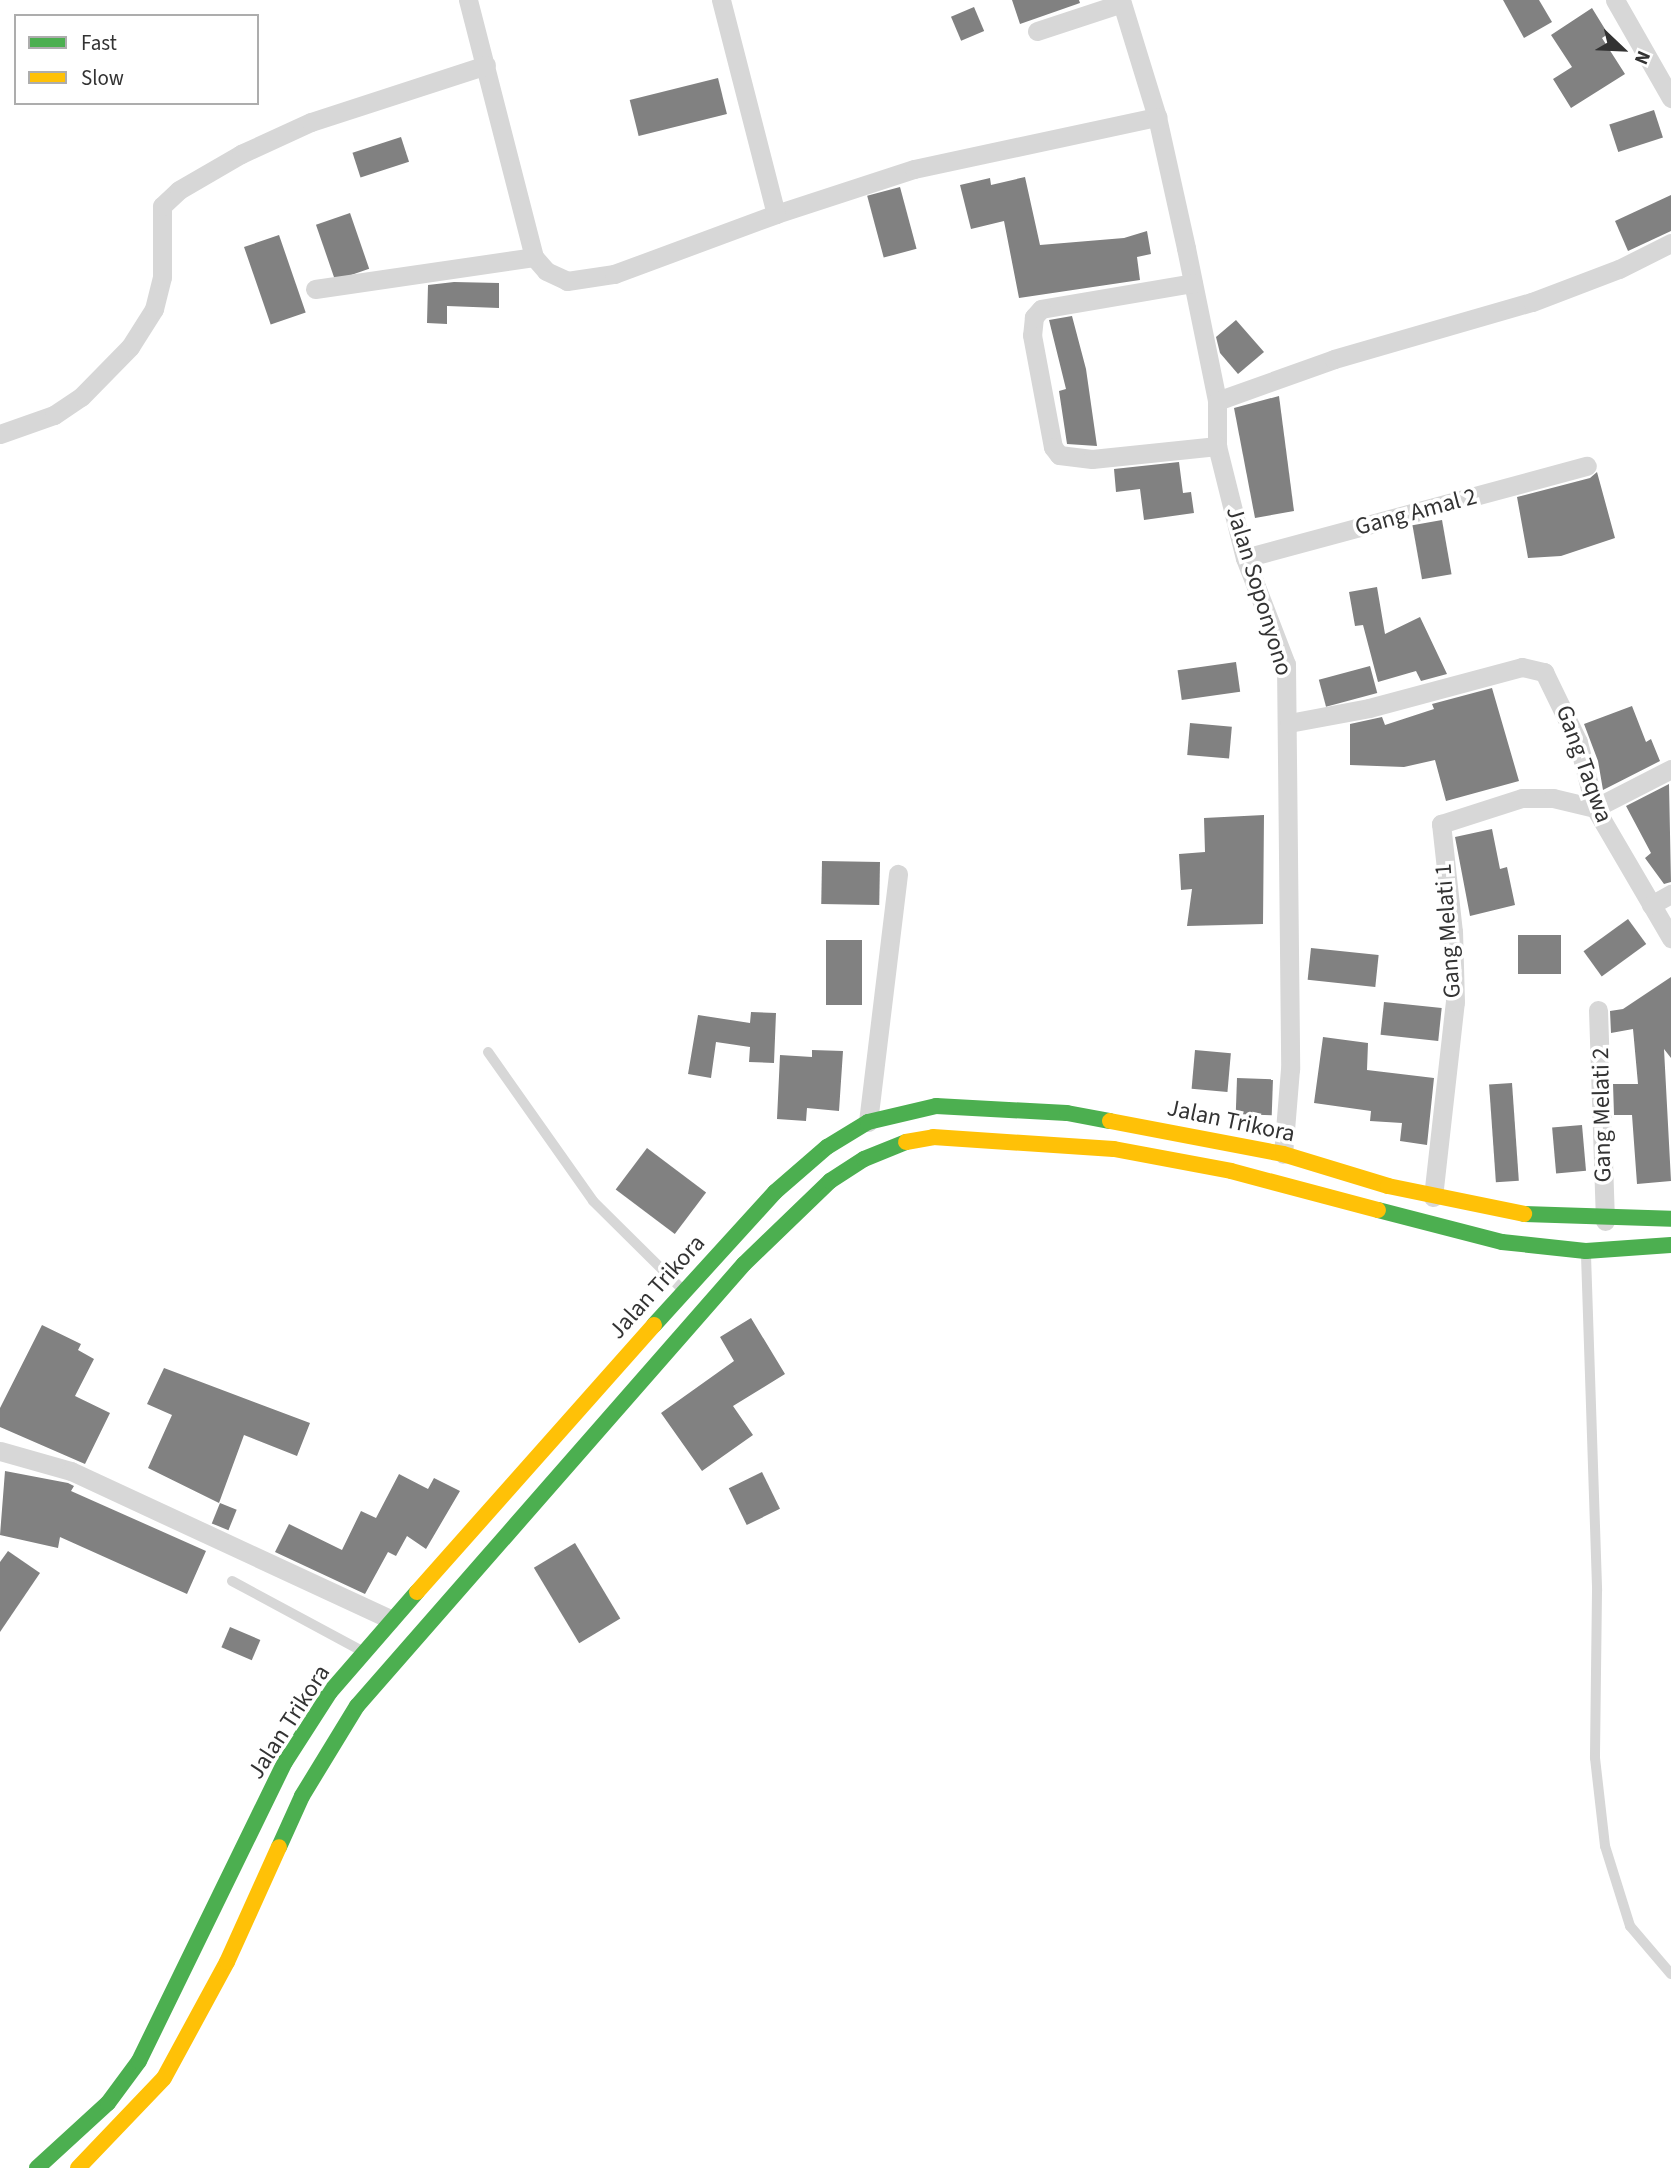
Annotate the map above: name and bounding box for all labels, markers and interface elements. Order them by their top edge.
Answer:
legend [14,14,259,105]
north arrow [1587,14,1657,84]
text: Fast [81,28,117,58]
text: N [1627,46,1657,68]
text: Slow [81,63,124,93]
street label: Gang Amal 2 [1352,482,1480,542]
street label: Jalan Soponyono [1220,503,1298,679]
street label: Gang Taqwa [1550,701,1618,827]
street label: Gang Melati 1 [1429,863,1467,999]
street label: Gang Melati 2 [1586,1047,1618,1183]
street label: Jalan Trikora [1164,1093,1298,1149]
street label: Jalan Trikora [603,1229,711,1345]
street label: Jalan Trikora [242,1660,336,1784]

